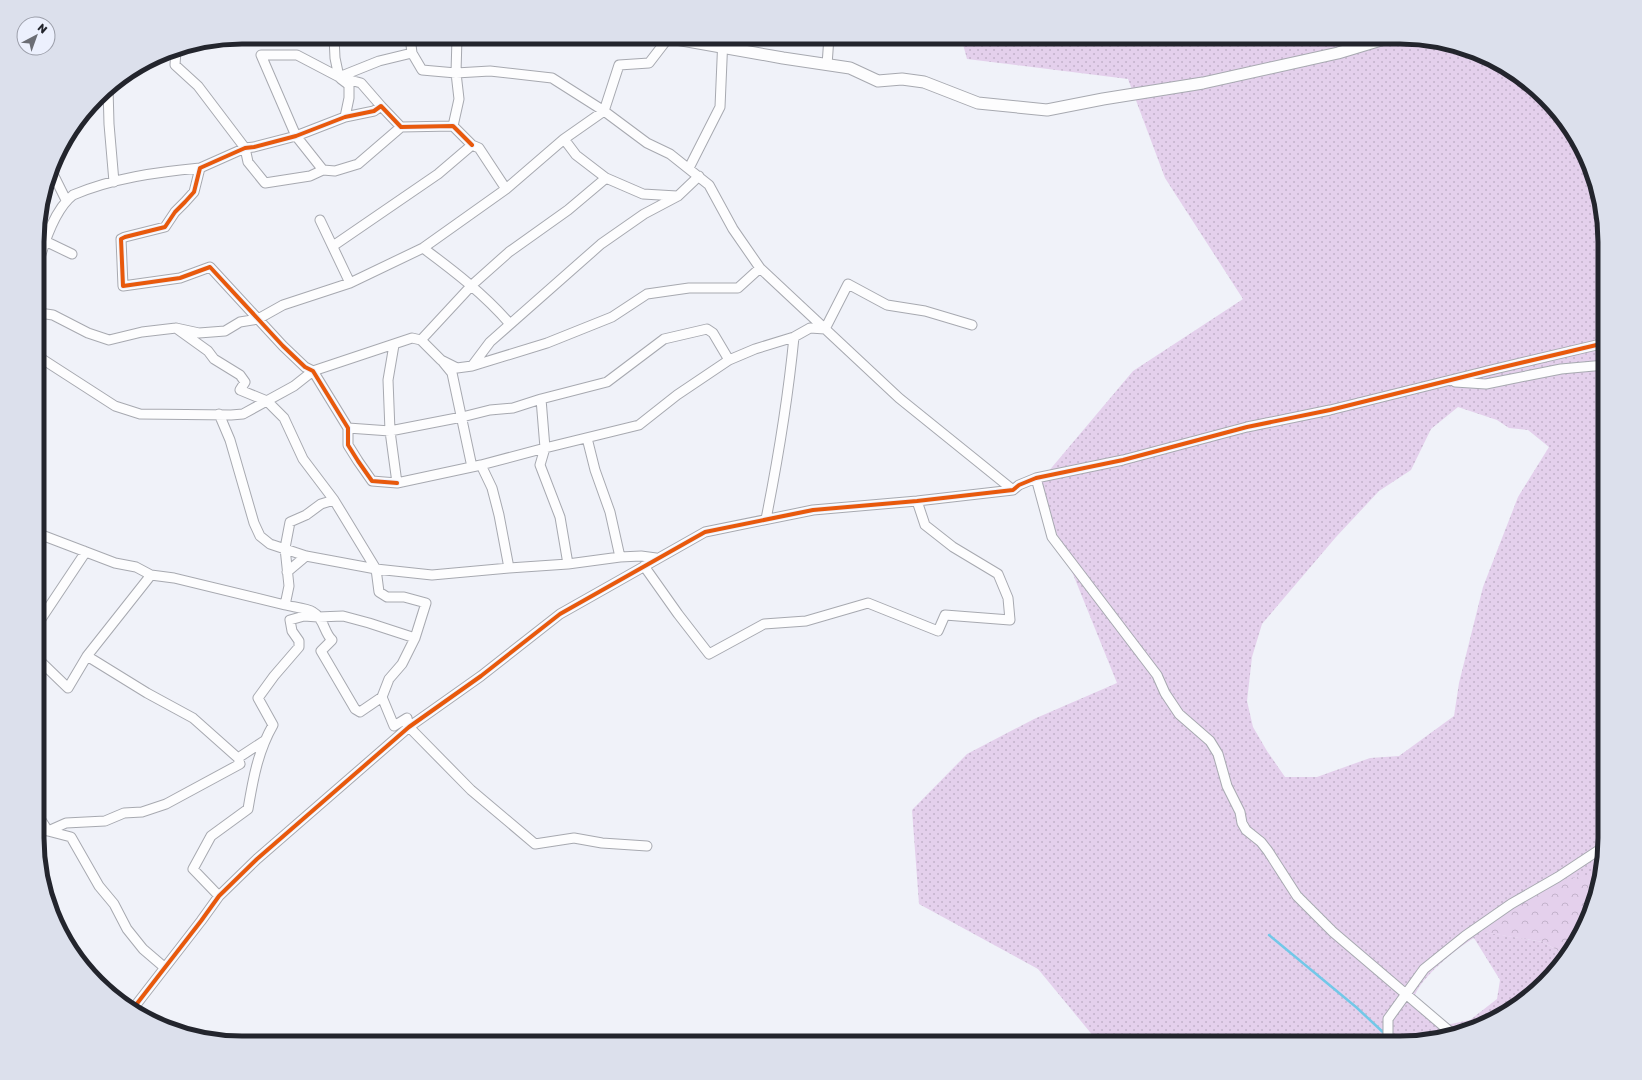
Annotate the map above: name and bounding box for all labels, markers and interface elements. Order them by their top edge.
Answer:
north arrow [16,16,56,56]
text: N [35,20,50,36]

